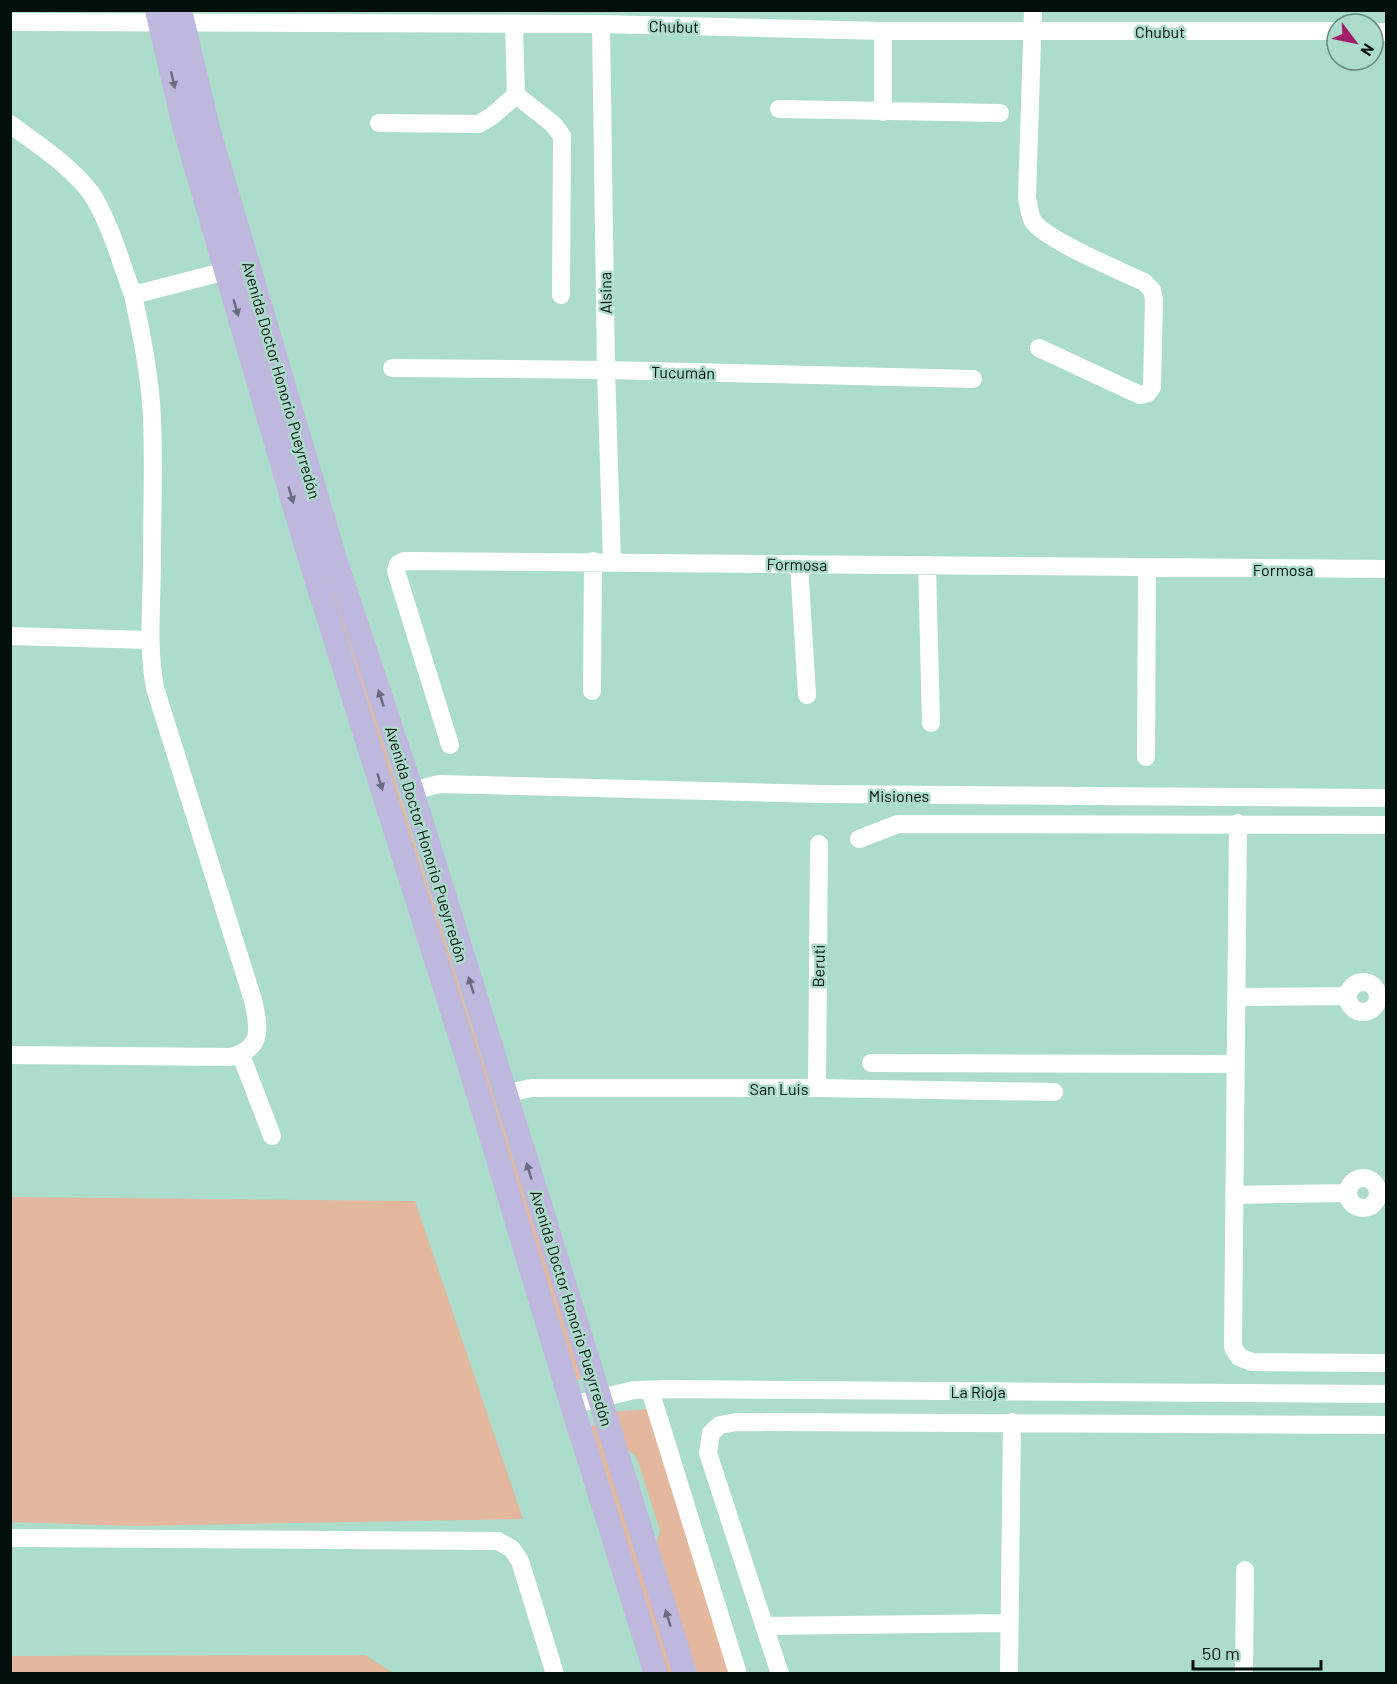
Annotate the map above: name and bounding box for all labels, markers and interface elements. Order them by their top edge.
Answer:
north arrow [1325,12,1385,72]
street label: Chubut [649,16,699,36]
street label: Chubut [1135,22,1185,41]
text: N [1357,41,1379,60]
one-way arrow [169,71,179,89]
street label: Avenida Doctor Honorio Pueyrredón [239,259,325,501]
street label: Alsina [595,272,615,314]
one-way arrow [232,299,241,317]
street label: Tucumán [651,362,715,382]
one-way arrow [287,486,296,504]
street label: Formosa [766,554,828,574]
street label: Formosa [1253,560,1313,579]
one-way arrow [376,689,385,707]
street label: Avenida Doctor Honorio Pueyrredón [382,723,472,965]
one-way arrow [376,773,385,791]
street label: Misiones [869,786,929,805]
street label: Beruti [808,944,828,988]
one-way arrow [466,975,475,993]
street label: San Luis [750,1079,808,1098]
one-way arrow [524,1162,533,1180]
street label: Avenida Doctor Honorio Pueyrredón [527,1187,617,1429]
street label: La Rioja [950,1382,1006,1401]
one-way arrow [663,1609,672,1627]
scale bar [1193,1633,1320,1671]
text: 50 m [1202,1642,1240,1664]

